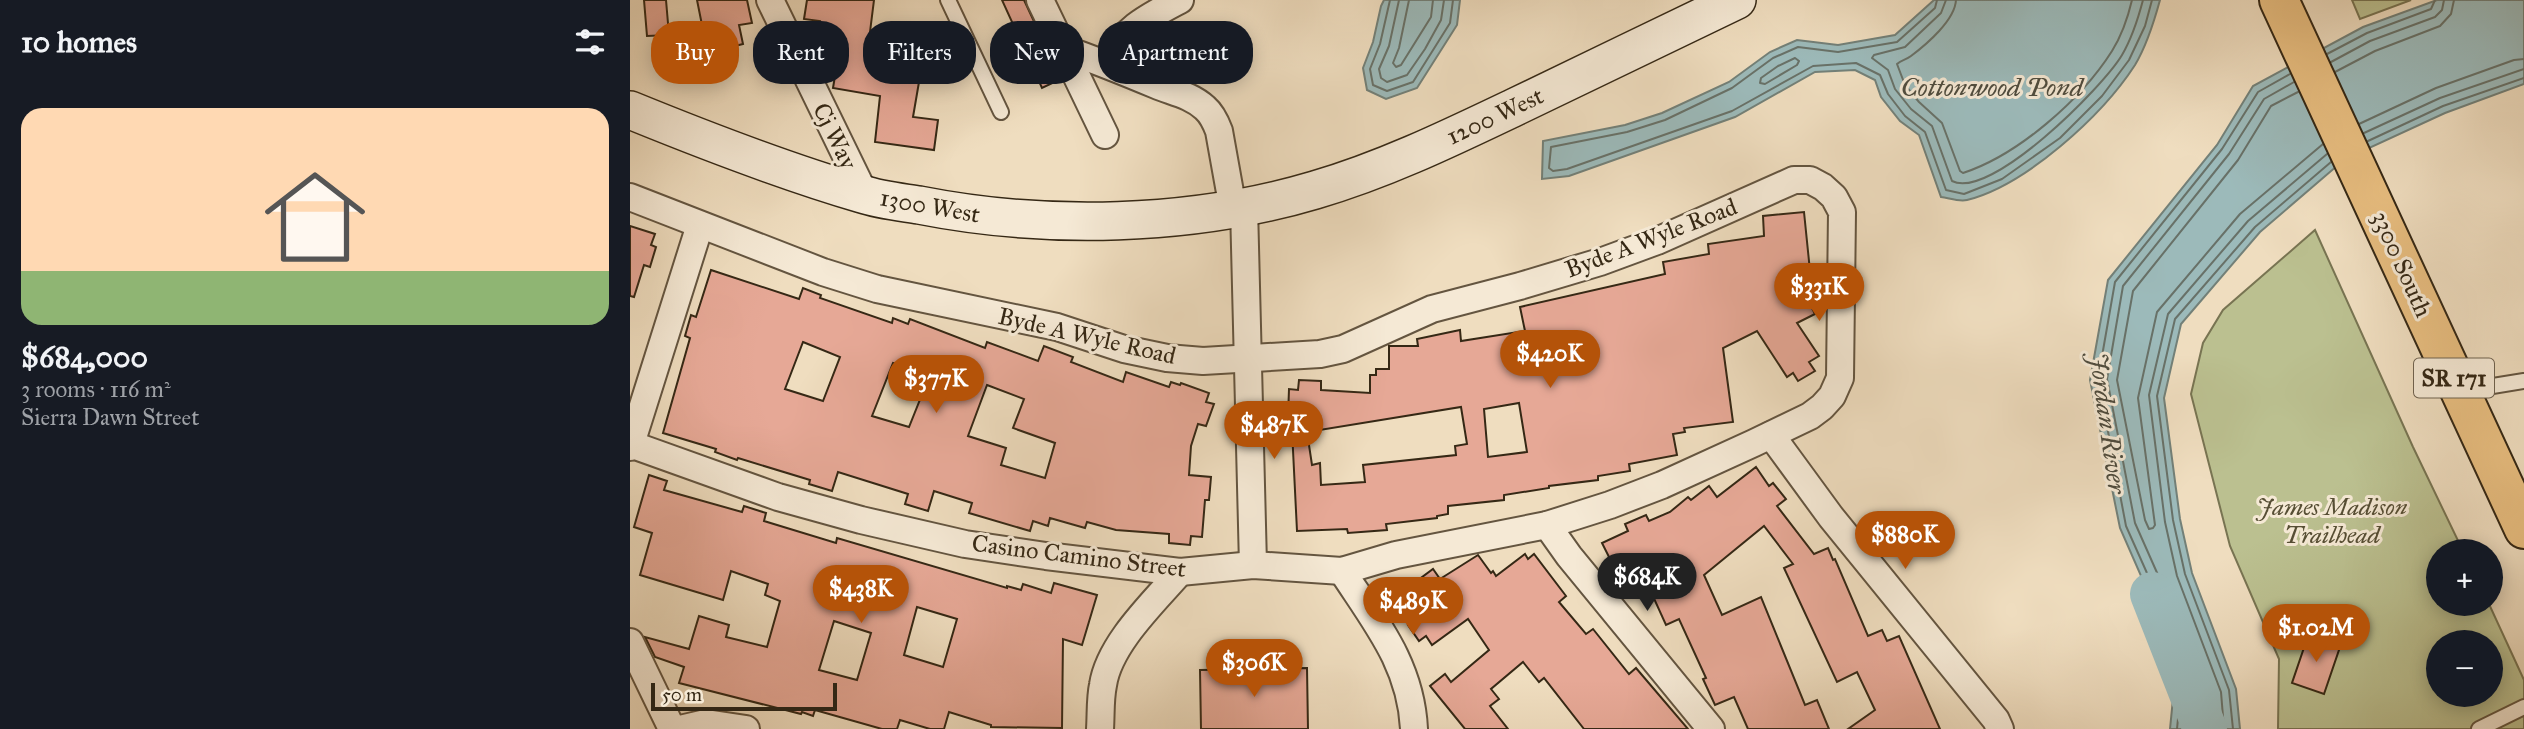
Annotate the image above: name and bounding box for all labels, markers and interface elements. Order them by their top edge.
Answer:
chip: Buy [651,21,739,84]
chip: Rent [753,21,849,84]
chip: Filters [863,21,976,84]
chip: New [990,21,1084,84]
chip: Apartment [1098,21,1253,84]
icon: filters [571,23,609,61]
text: 10 homes [21,24,137,60]
water label: Cottonwood Pond [1901,71,2085,103]
street label: 1200 West [1442,80,1549,151]
street label: Cj Way [806,98,864,175]
icon: home [252,154,378,280]
street label: 1300 West [878,182,983,230]
street label: Byde A Wyle Road [1561,191,1741,285]
street label: 3300 South [2365,206,2439,322]
pin: $331K [1770,264,1868,323]
text: $331K [1790,272,1848,300]
street label: Byde A Wyle Road [995,301,1179,371]
pin: $420K [1501,330,1599,390]
text: $684,000 [21,339,148,375]
text: $420K [1516,339,1584,367]
water label: Jordan River [2082,349,2134,497]
pin: $377K [887,356,985,415]
road number: SR 171 [2414,358,2494,398]
text: $377K [904,364,968,392]
text: 3 rooms · 116 m² [21,375,171,403]
pin: $487K [1225,402,1323,461]
text: Sierra Dawn Street [21,403,199,431]
text: $487K [1240,410,1308,438]
park label: James Madison Trailhead [2255,492,2408,550]
pin: $880K [1856,512,1954,571]
text: $880K [1871,520,1939,548]
street label: Casino Camino Street [970,528,1188,584]
map controls [2426,539,2503,707]
button: + [2426,539,2503,616]
pin: $684K [1598,554,1696,613]
text: $684K [1614,562,1680,590]
pin: $438K [812,566,910,625]
text: $438K [829,574,893,602]
pin: $489K [1364,578,1462,637]
text: $489K [1379,586,1447,614]
pin: $1.02M [2259,604,2373,664]
text: $1.02M [2278,613,2354,641]
button: − [2426,630,2503,707]
pin: $306K [1205,640,1303,699]
text: $306K [1222,648,1286,676]
scale bar [651,680,836,712]
text: 50 m [662,683,702,706]

